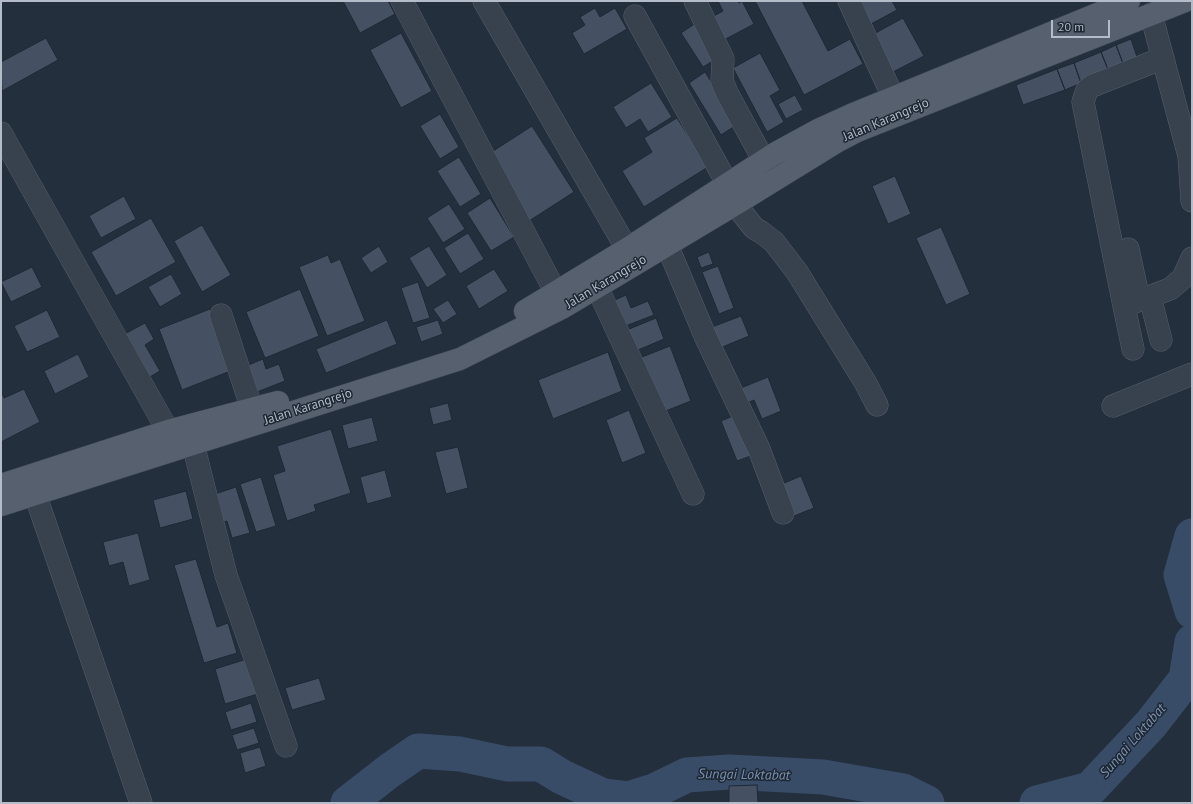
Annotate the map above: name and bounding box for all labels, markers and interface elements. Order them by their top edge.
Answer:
scale bar [1053,12,1112,38]
text: 20 m [1058,19,1084,34]
street label: Jalan Karangrejo [841,95,931,145]
street label: Jalan Karangrejo [563,252,649,312]
street label: Jalan Karangrejo [262,385,354,429]
water label: Sungai Loktabat [1096,701,1170,781]
water label: Sungai Loktabat [698,766,790,784]

